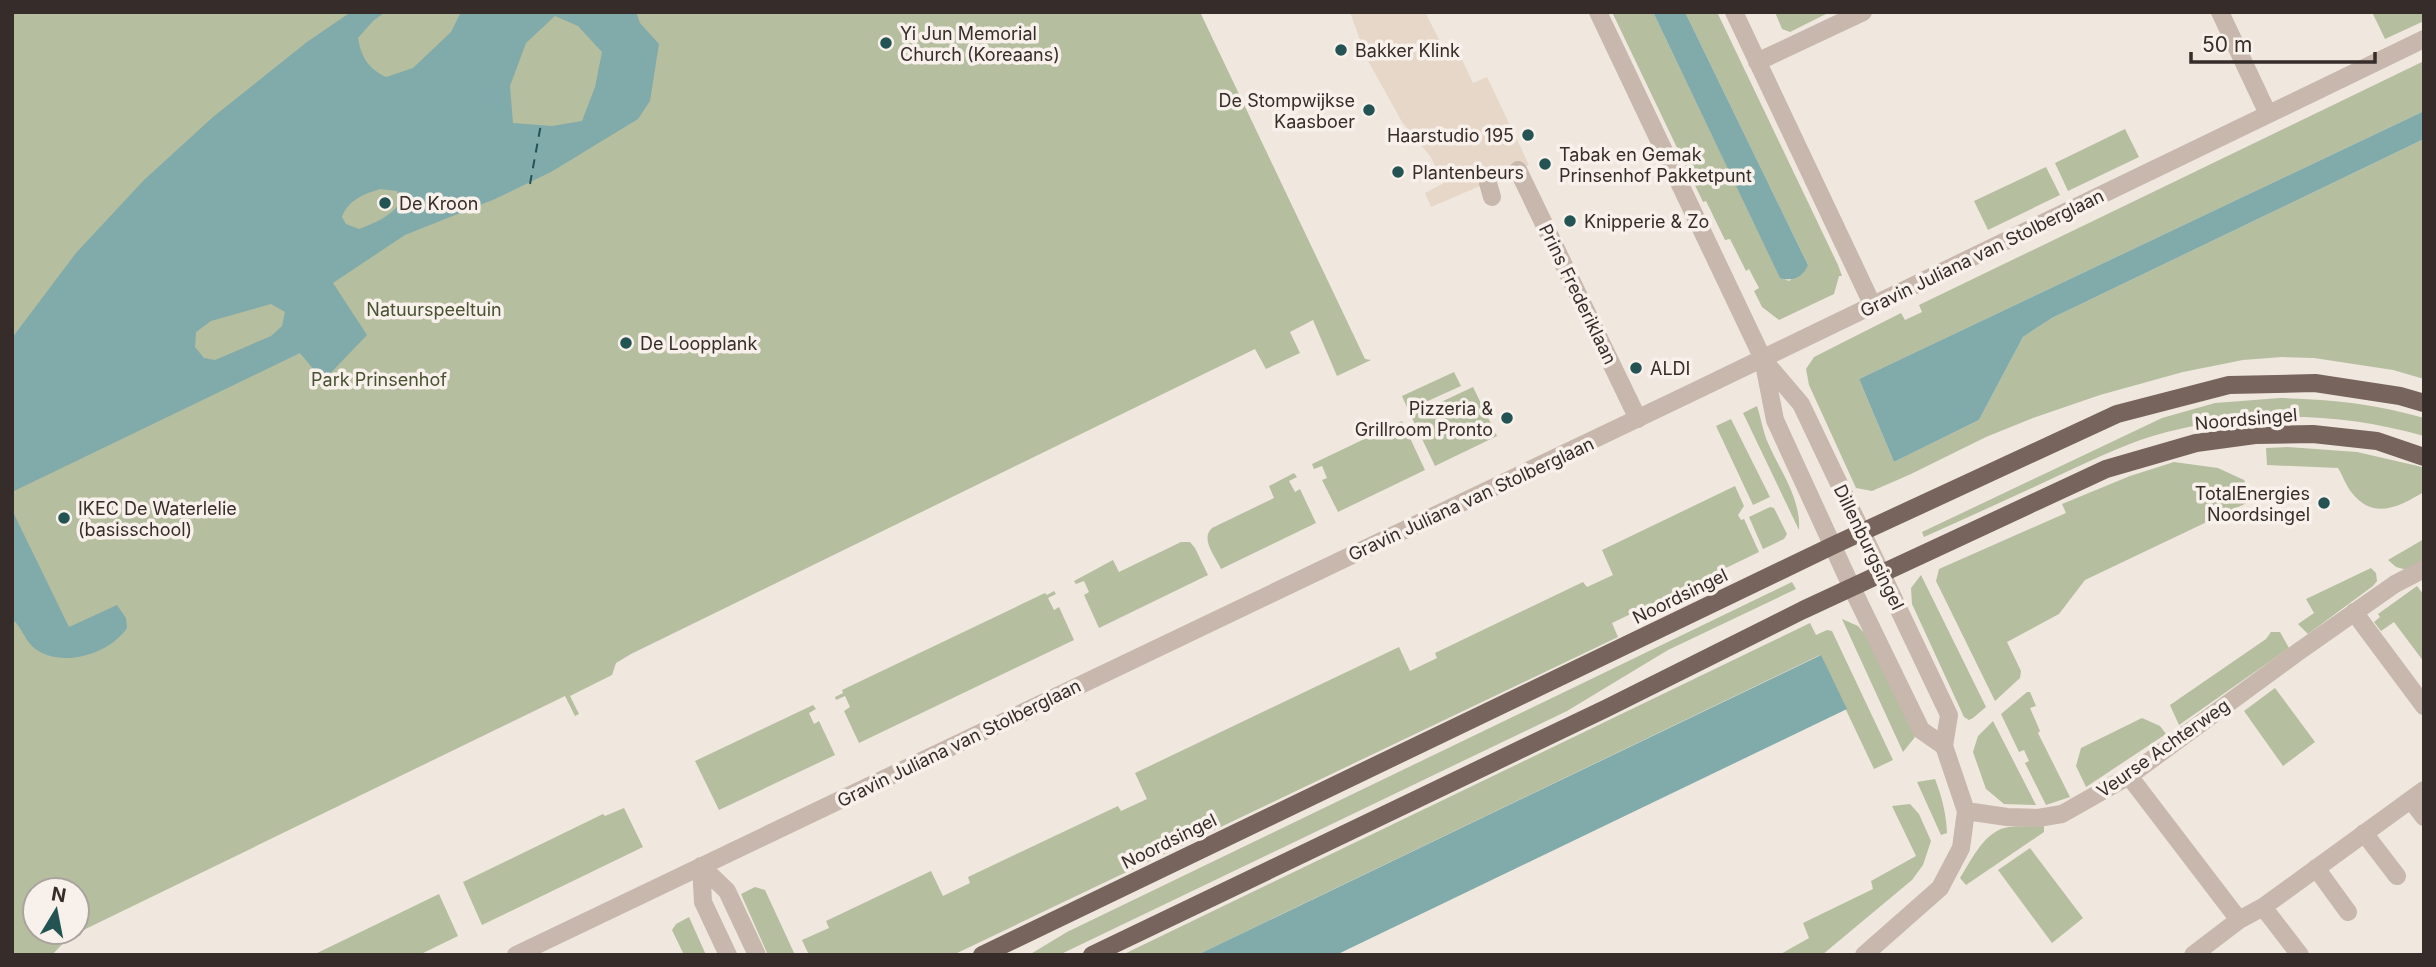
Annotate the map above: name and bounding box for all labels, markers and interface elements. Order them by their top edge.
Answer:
scale bar [2191,21,2375,65]
place label: Yi Jun Memorial Church (Koreaans) [900,23,1060,65]
text: 50 m [2202,32,2252,57]
marker: Yi Jun Memorial Church (Koreaans) [878,35,894,51]
place label: Bakker Klink [1355,40,1460,61]
marker: Bakker Klink [1333,42,1349,58]
place label: De Stompwijkse Kaasboer [1219,90,1355,132]
marker: De Stompwijkse Kaasboer [1361,102,1377,118]
place label: Haarstudio 195 [1387,125,1514,146]
marker: Haarstudio 195 [1520,127,1536,143]
place label: Tabak en Gemak Prinsenhof Pakketpunt [1559,144,1752,186]
marker: Tabak en Gemak Prinsenhof Pakketpunt [1537,156,1553,172]
place label: Plantenbeurs [1412,162,1524,183]
marker: Plantenbeurs [1390,164,1406,180]
street label: Gravin Juliana van Stolberglaan [1857,185,2107,321]
place label: De Kroon [399,193,478,214]
marker: De Kroon [377,195,393,211]
place label: Knipperie & Zo [1584,211,1709,232]
marker: Knipperie & Zo [1562,213,1578,229]
street label: Prins Frederiklaan [1535,221,1621,367]
park label: Natuurspeeltuin [366,299,502,320]
place label: De Loopplank [640,333,757,354]
marker: De Loopplank [618,335,634,351]
place label: ALDI [1650,358,1690,379]
marker: ALDI [1628,360,1644,376]
park label: Park Prinsenhof [311,369,447,390]
place label: Pizzeria & Grillroom Pronto [1355,398,1493,440]
street label: Noordsingel [2194,404,2298,434]
marker: Pizzeria & Grillroom Pronto [1499,410,1515,426]
street label: Gravin Juliana van Stolberglaan [1345,433,1597,565]
street label: Dillenburgsingel [1830,481,1908,613]
place label: TotalEnergies Noordsingel [2195,483,2310,525]
marker: TotalEnergies Noordsingel [2316,495,2332,511]
place label: IKEC De Waterlelie (basisschool) [78,498,237,540]
marker: IKEC De Waterlelie (basisschool) [56,510,72,526]
street label: Noordsingel [1629,564,1731,628]
street label: Gravin Juliana van Stolberglaan [834,675,1084,811]
street label: Veurse Achterweg [2093,694,2233,802]
street label: Noordsingel [1118,809,1220,873]
north arrow [21,876,91,946]
text: N [50,882,68,907]

